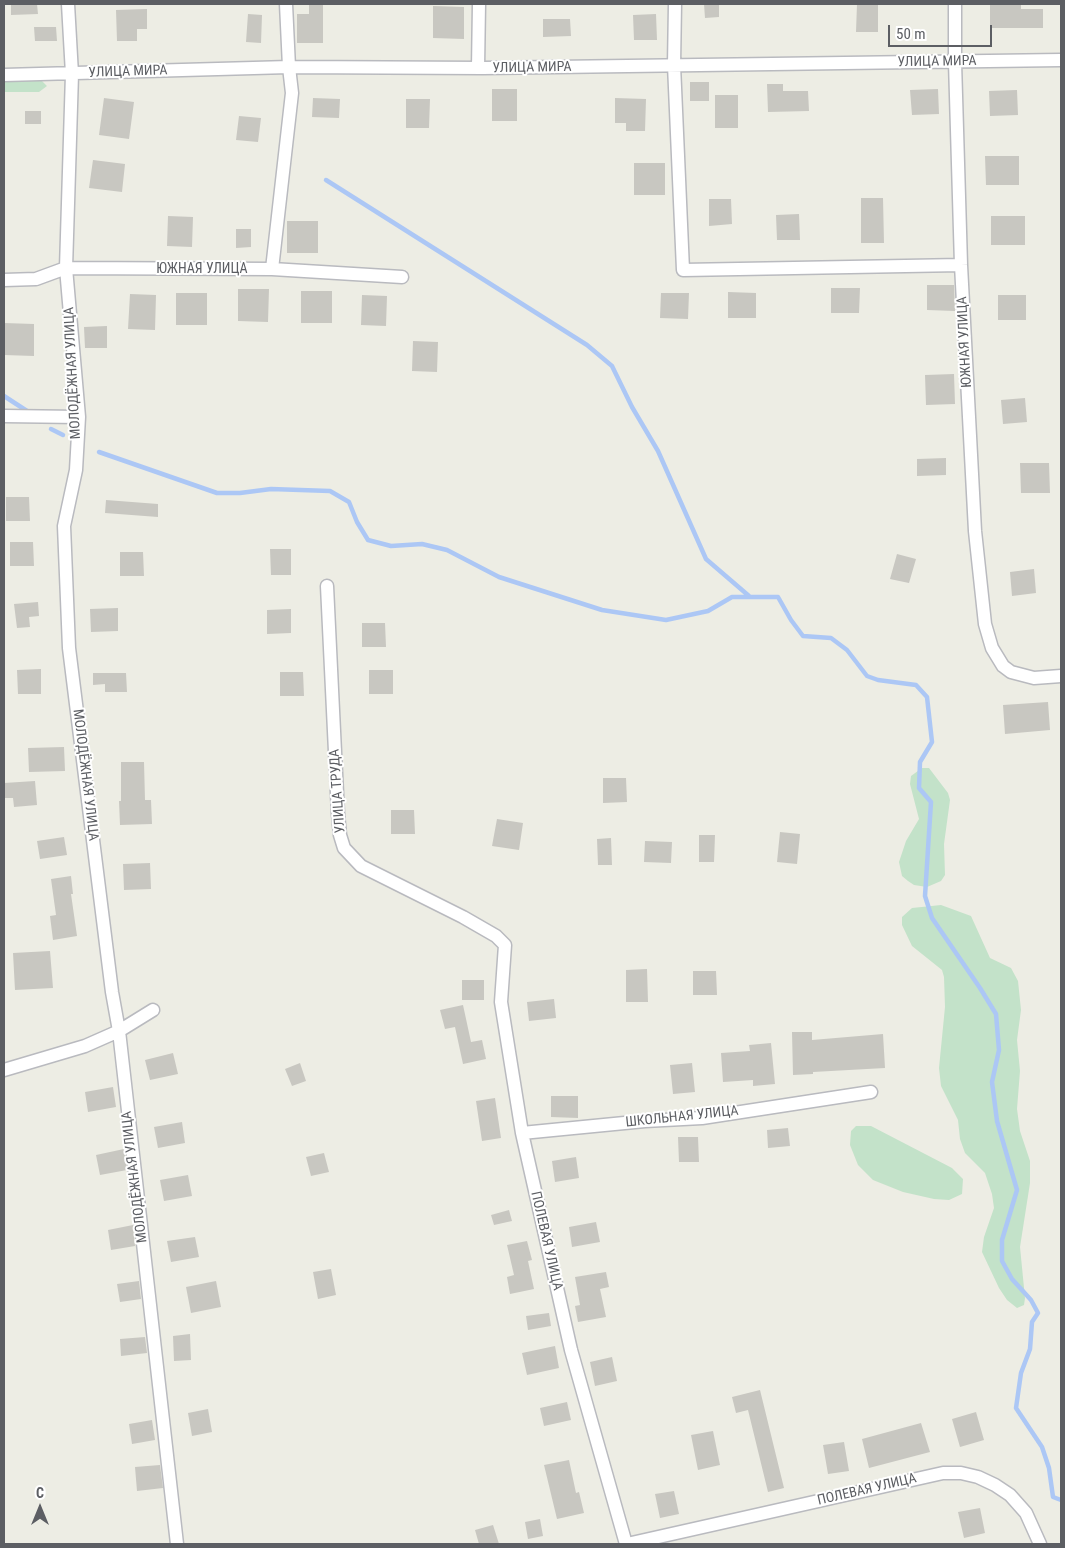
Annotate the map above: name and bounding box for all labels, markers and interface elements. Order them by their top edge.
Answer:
scale bar [890,15,994,47]
text: 50 m [896,25,926,43]
street label: УЛИЦА МИРА [897,53,977,71]
street label: УЛИЦА МИРА [492,59,572,77]
street label: УЛИЦА МИРА [88,62,168,82]
street label: ЮЖНАЯ УЛИЦА [156,261,248,277]
street label: ЮЖНАЯ УЛИЦА [954,296,976,388]
street label: МОЛОДЁЖНАЯ УЛИЦА [61,306,85,440]
street label: МОЛОДЁЖНАЯ УЛИЦА [69,708,101,842]
street label: УЛИЦА ТРУДА [327,748,349,834]
street label: ШКОЛЬНАЯ УЛИЦА [625,1103,739,1131]
street label: МОЛОДЁЖНАЯ УЛИЦА [119,1110,151,1244]
street label: ПОЛЕВАЯ УЛИЦА [526,1190,566,1292]
street label: ПОЛЕВАЯ УЛИЦА [816,1470,918,1510]
north arrow [15,1483,65,1533]
text: С [36,1485,44,1501]

